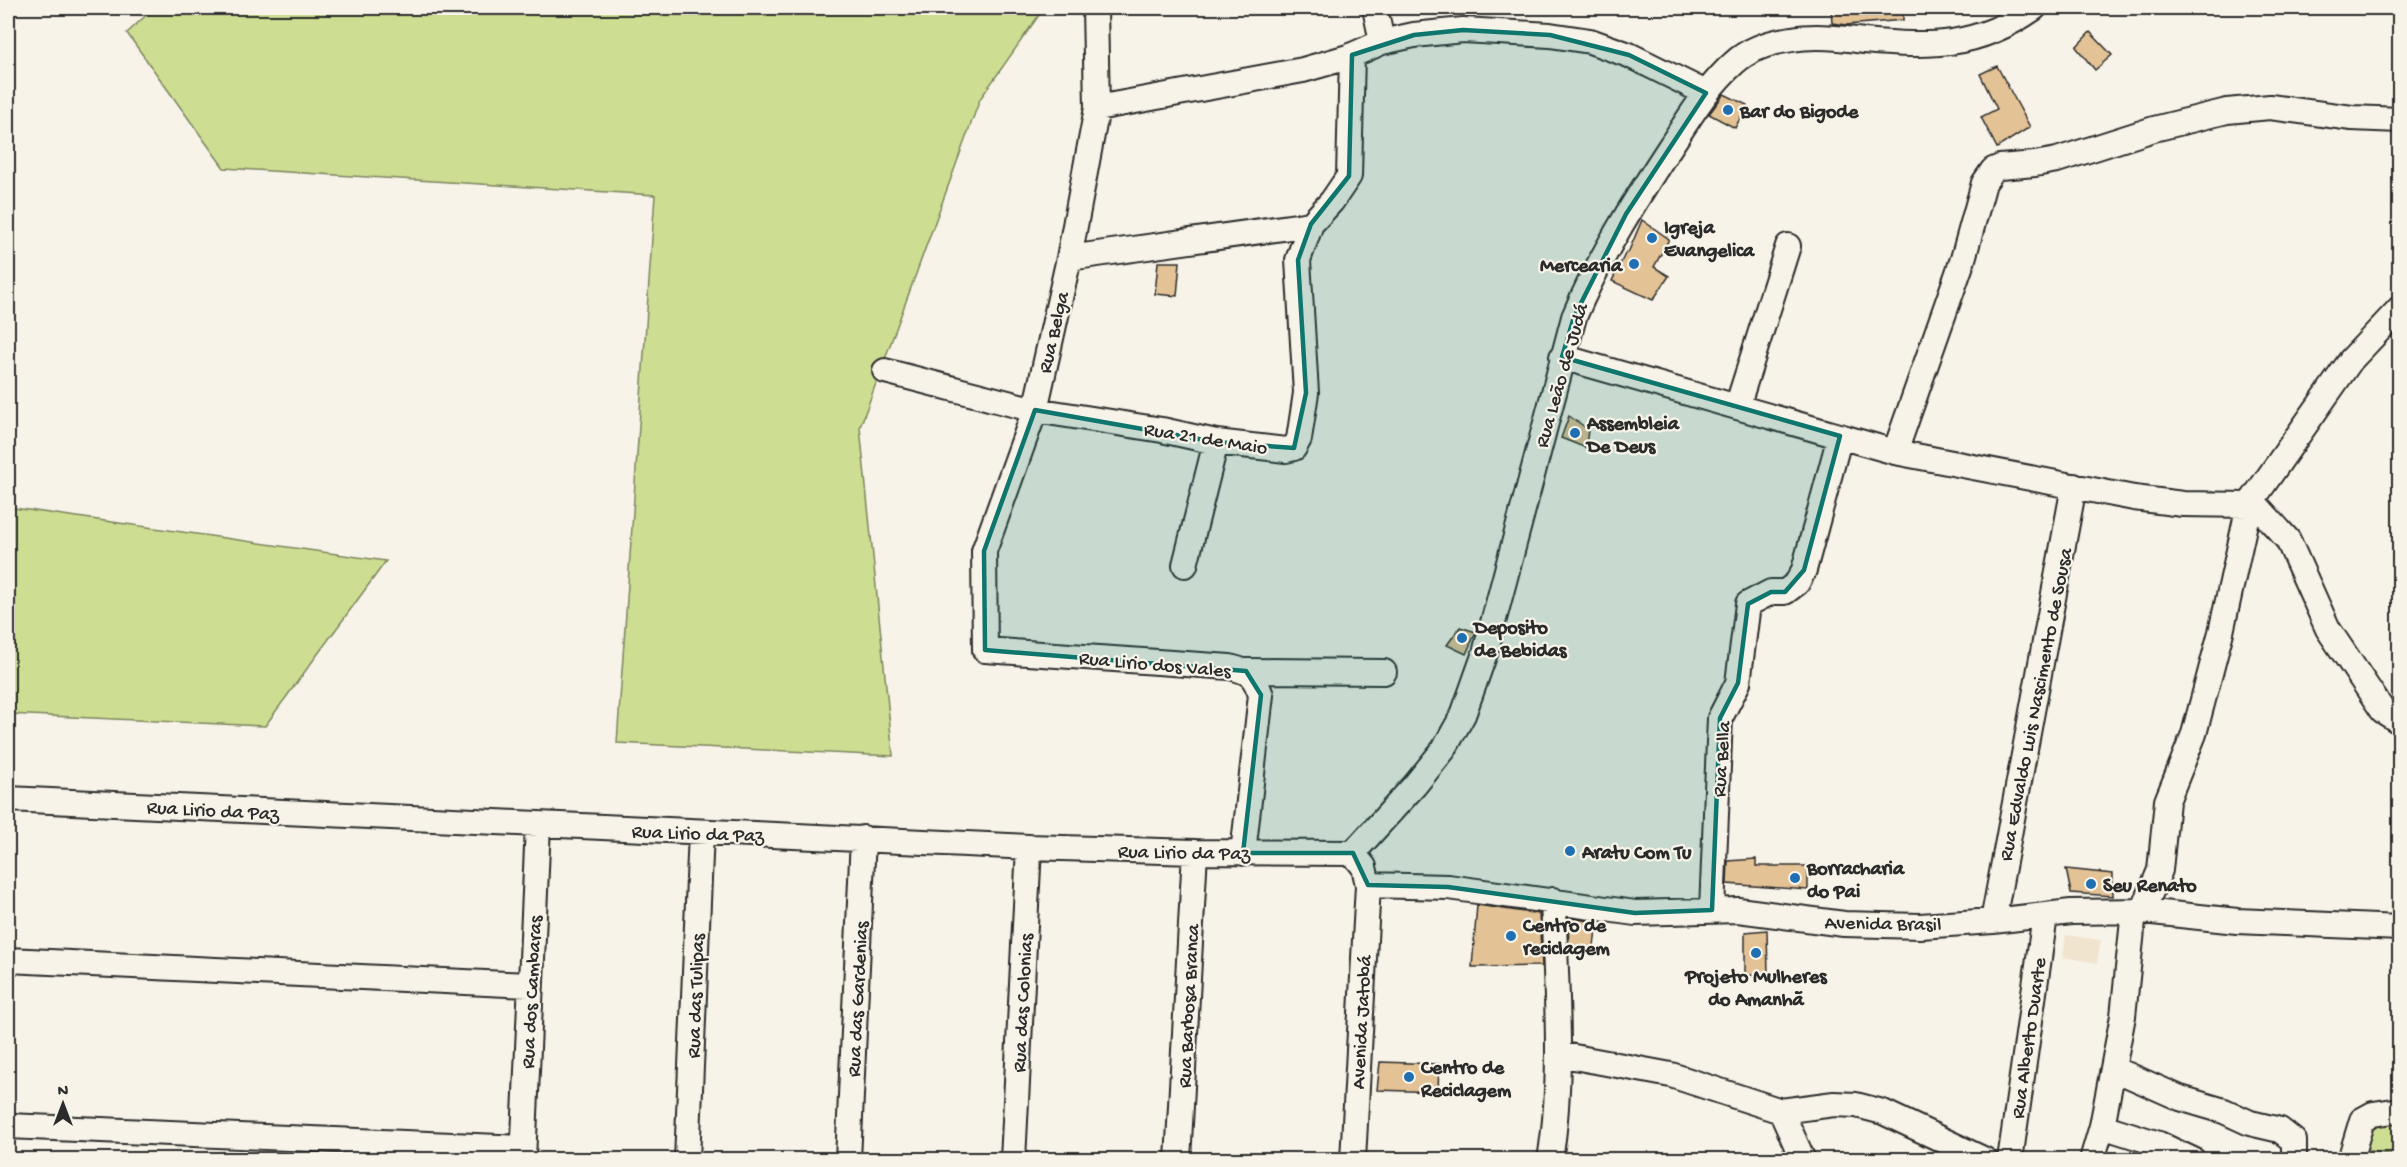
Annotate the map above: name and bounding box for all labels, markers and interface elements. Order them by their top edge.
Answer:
place label: Bar do Bigode [1739,102,1859,125]
marker: Bar do Bigode [1721,103,1735,117]
place label: Igreja Evangelica [1664,218,1755,264]
marker: Igreja Evangelica [1645,231,1659,245]
place label: Mercearia [1540,256,1623,279]
marker: Mercearia [1627,257,1641,271]
street label: Rua Belga [1035,289,1076,376]
street label: Rua Leão de Judá [1532,300,1595,451]
place label: Assembleia De Deus [1585,414,1680,460]
street label: Rua 21 de Maio [1142,419,1269,462]
marker: Assembleia De Deus [1568,426,1582,440]
street label: Rua Edvaldo Luis Nascimento de Sousa [1996,545,2079,863]
place label: Deposito de Bebidas [1472,618,1568,664]
marker: Deposito de Bebidas [1455,631,1469,645]
street label: Rua Lirio dos Vales [1078,648,1232,685]
street label: Rua Bella [1709,720,1738,798]
street label: Rua Lirio da Paz [146,798,281,828]
street label: Rua Lirio da Paz [631,822,766,849]
street label: Rua Lirio da Paz [1118,842,1252,867]
place label: Aratu Com Tu [1581,843,1692,866]
marker: Aratu Com Tu [1563,844,1577,858]
place label: Borracharia do Pai [1806,859,1905,905]
marker: Borracharia do Pai [1788,871,1802,885]
place label: Seu Renato [2103,876,2197,899]
marker: Seu Renato [2084,877,2098,891]
street label: Avenida Brasil [1824,913,1942,938]
street label: Rua dos Cambaras [518,914,549,1069]
place label: Centro de reciclagem [1522,916,1611,962]
street label: Rua das Gardenias [844,920,875,1078]
street label: Rua Barbosa Branca [1175,923,1206,1089]
marker: Centro de reciclagem [1504,929,1518,943]
street label: Rua das Tulipas [684,933,711,1059]
street label: Rua das Colonias [1009,933,1040,1073]
marker: Projeto Mulheres do Amanhã [1749,946,1763,960]
street label: Avenida Jatobá [1348,954,1379,1090]
street label: Rua Alberto Duarte [2008,956,2053,1120]
place label: Projeto Mulheres do Amanhã [1684,967,1828,1013]
place label: Centro de Reciclagem [1420,1058,1512,1104]
marker: Centro de Reciclagem [1402,1070,1416,1084]
north arrow [33,1074,93,1134]
text: N [58,1083,69,1102]

